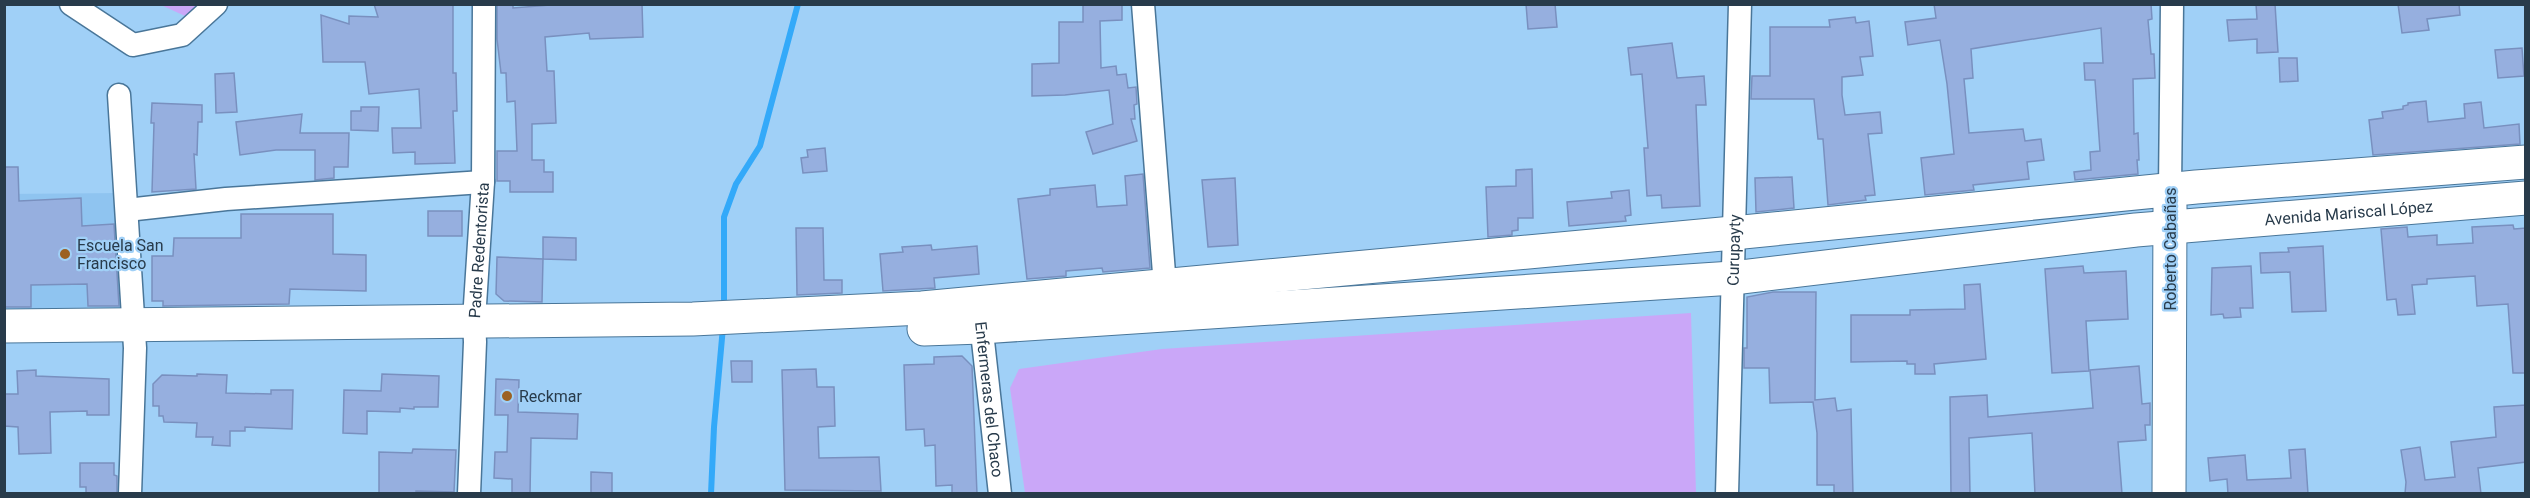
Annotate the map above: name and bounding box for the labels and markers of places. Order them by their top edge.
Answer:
place label: Escuela San Francisco [77,236,164,273]
marker: Escuela San Francisco [58,247,72,261]
place label: Reckmar [519,387,583,406]
marker: Reckmar [500,389,514,403]

